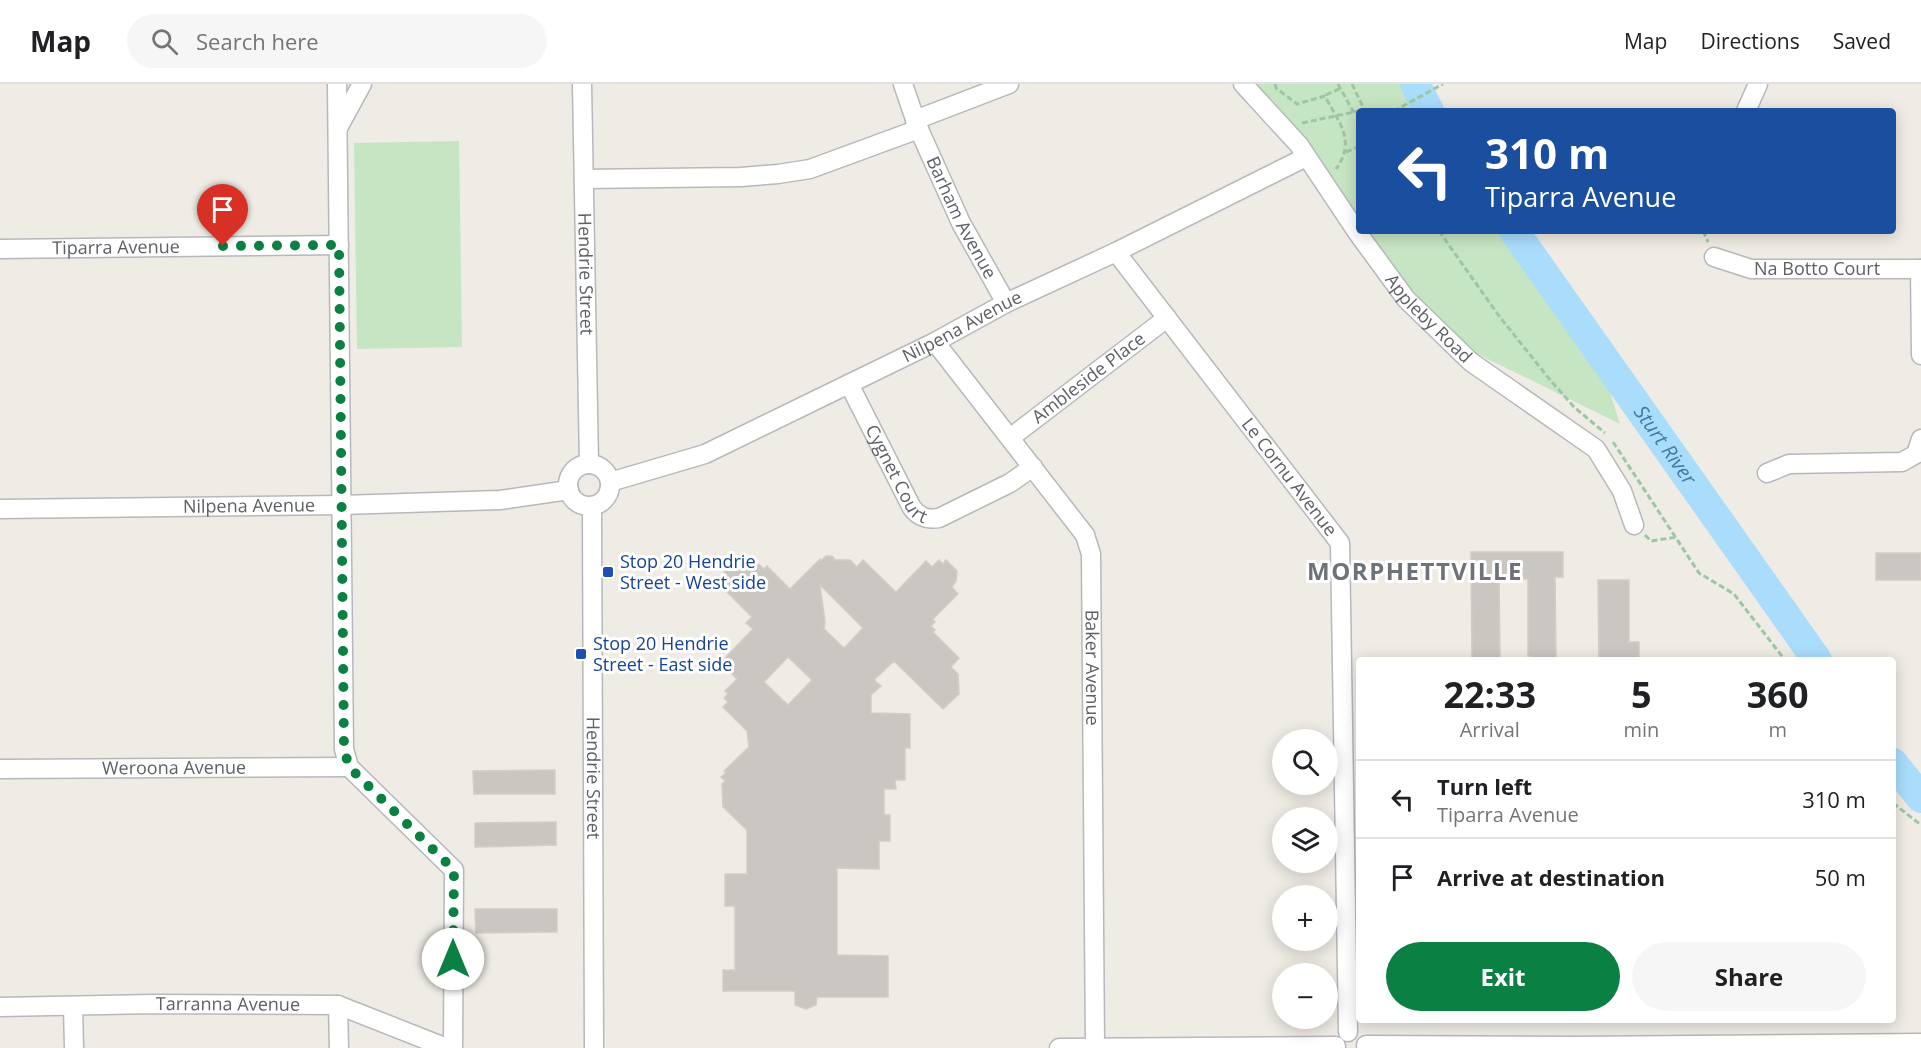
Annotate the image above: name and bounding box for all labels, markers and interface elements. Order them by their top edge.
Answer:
search box [127,14,547,68]
text: Map [30,22,91,60]
icon: search [148,25,181,58]
text: Search here [196,26,319,56]
text: Map [1624,27,1667,55]
text: Directions [1700,27,1800,55]
text: Saved [1833,27,1891,55]
text: 310 m [1485,124,1609,181]
icon: left [1386,132,1464,210]
street label: Barham Avenue [922,152,1003,283]
text: Tiparra Avenue [1485,178,1676,215]
pin [197,184,248,246]
icon: arrive [206,193,239,226]
street label: Hendrie Street [573,213,600,335]
street label: Tiparra Avenue [52,234,180,259]
street label: Na Botto Court [1754,256,1880,280]
street label: Appleby Road [1380,269,1478,368]
street label: Nilpena Avenue [898,284,1025,367]
street label: Ambleside Place [1026,326,1150,428]
water label: Sturt River [1628,400,1704,491]
street label: Le Cornu Avenue [1237,412,1343,541]
street label: Cygnet Court [861,420,931,528]
street label: Nilpena Avenue [183,492,315,518]
place label: Stop 20 Hendrie Street - West side [620,549,766,594]
district label: MORPHETTVILLE [1307,554,1523,587]
marker: Stop 20 Hendrie Street - West side [601,565,615,579]
street label: Baker Avenue [1080,610,1105,726]
place label: Stop 20 Hendrie Street - East side [593,631,732,676]
marker: Stop 20 Hendrie Street - East side [574,647,588,661]
text: 22:33 [1443,670,1536,719]
text: 5 [1631,670,1652,719]
text: 360 [1747,670,1809,719]
text: Arrival [1460,716,1520,743]
text: min [1623,716,1659,743]
text: m [1768,716,1787,743]
street label: Hendrie Street [582,717,606,839]
map controls [1272,729,1338,1029]
button: search [1272,729,1338,795]
street label: Weroona Avenue [102,755,246,779]
text: Turn left [1437,771,1532,801]
icon: left [1386,783,1419,816]
text: 310 m [1802,784,1866,814]
text: Tiparra Avenue [1437,801,1579,828]
button: layers [1272,807,1338,873]
icon: arrive [1386,861,1419,894]
text: Arrive at destination [1437,862,1665,892]
text: 50 m [1815,862,1866,892]
button: + [1272,885,1338,951]
position arrow [421,927,485,991]
button: Exit [1386,942,1620,1011]
button: Share [1632,942,1866,1011]
button: − [1272,963,1338,1029]
street label: Tarranna Avenue [156,991,300,1016]

